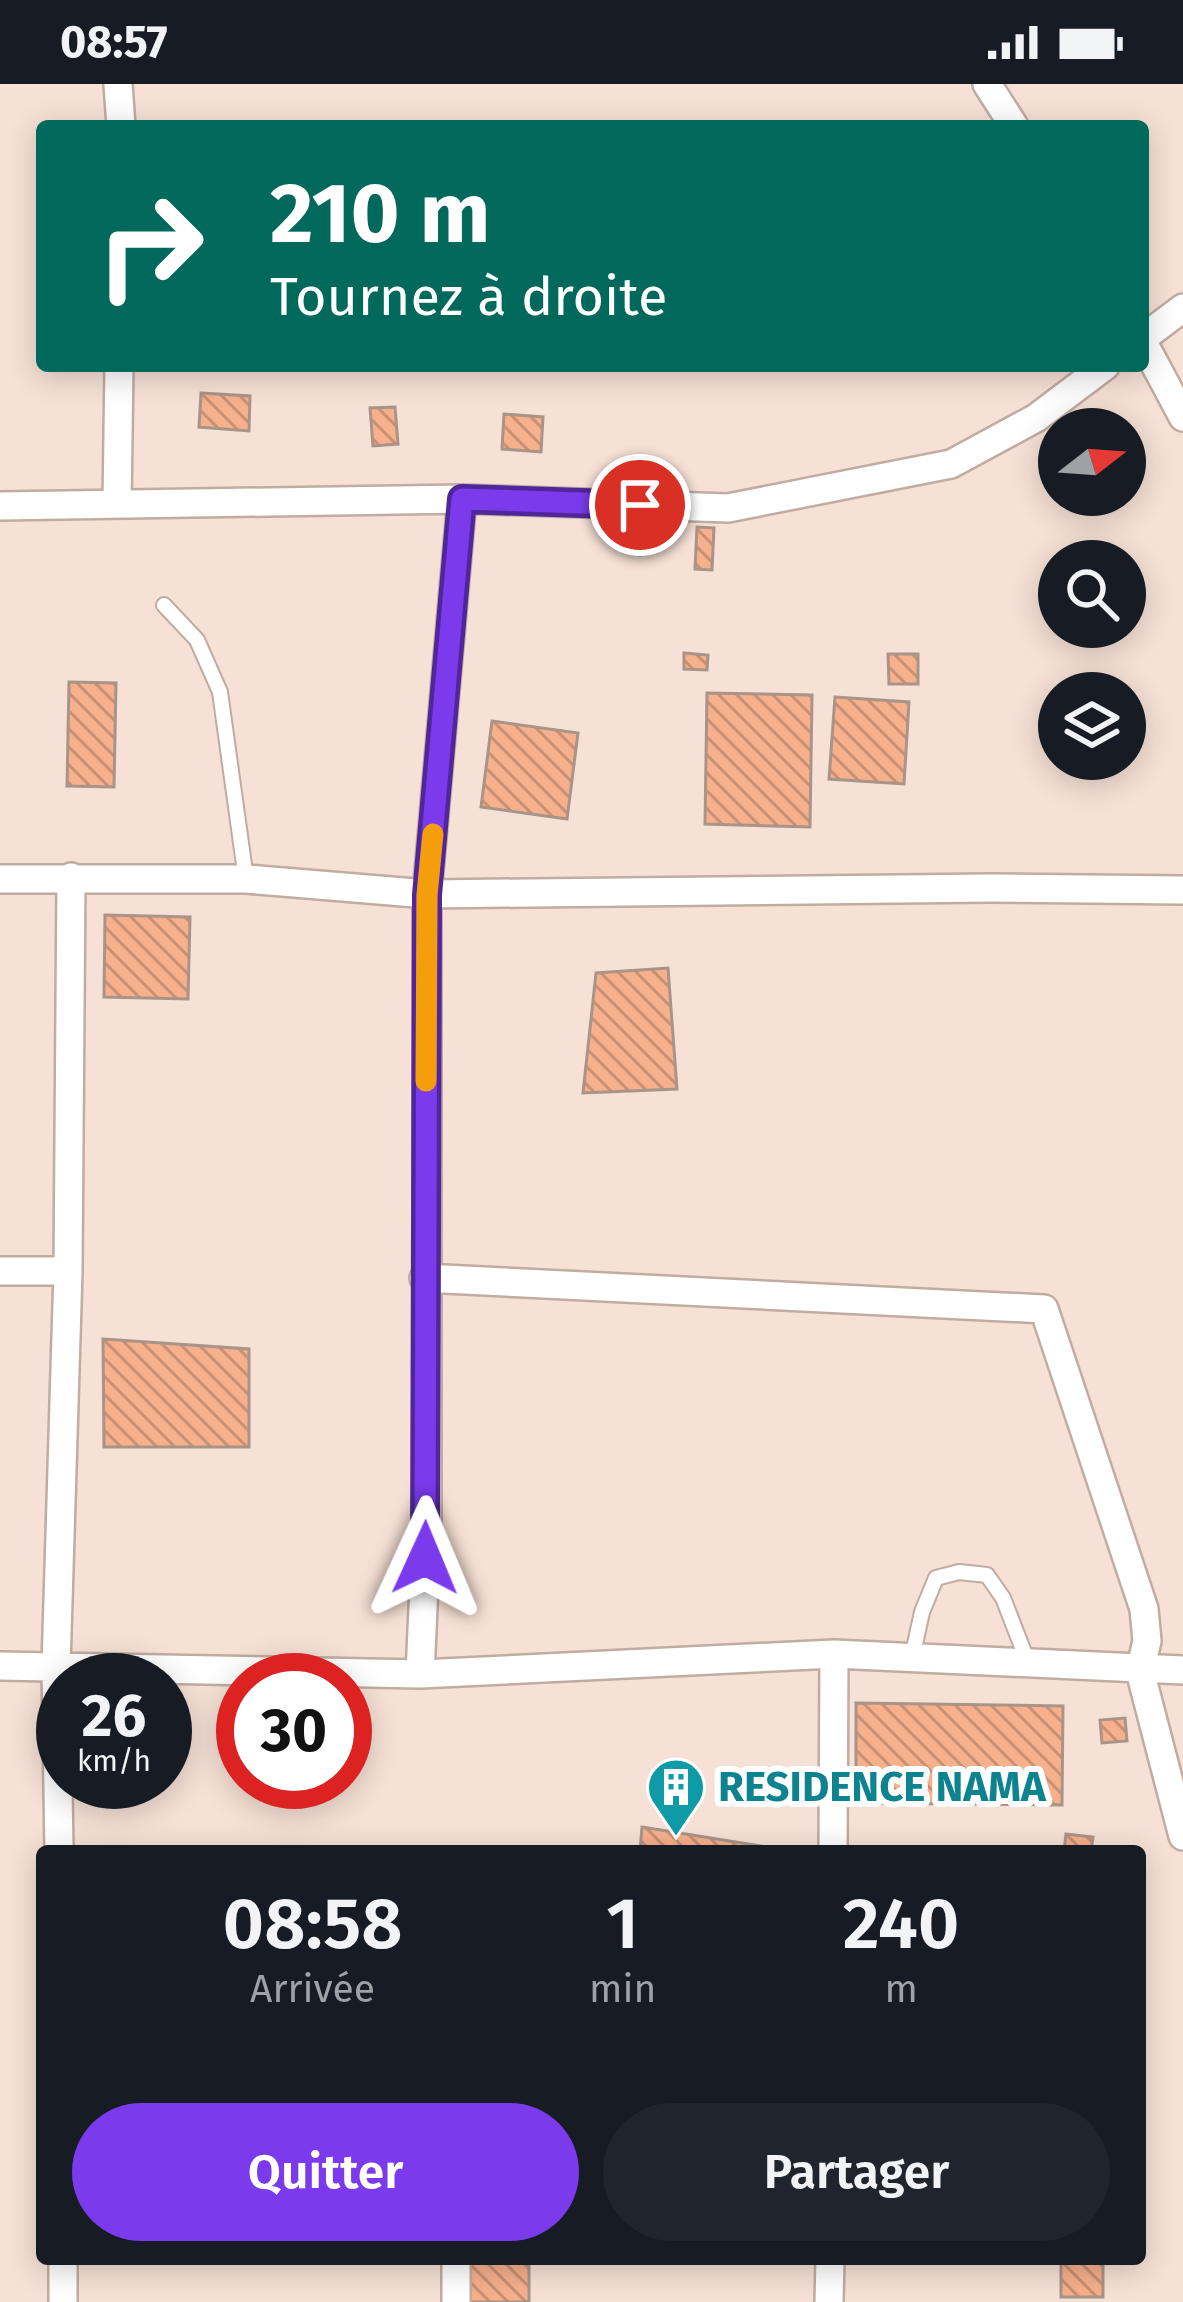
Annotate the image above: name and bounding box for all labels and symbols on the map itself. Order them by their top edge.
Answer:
north arrow [1038,408,1146,516]
pin [589,454,691,556]
position arrow [362,1495,488,1621]
speed limit sign: 30 [216,1653,372,1809]
building icon: RESIDENCE NAMA [645,1756,707,1838]
place label: RESIDENCE NAMA [718,1762,1047,1812]

